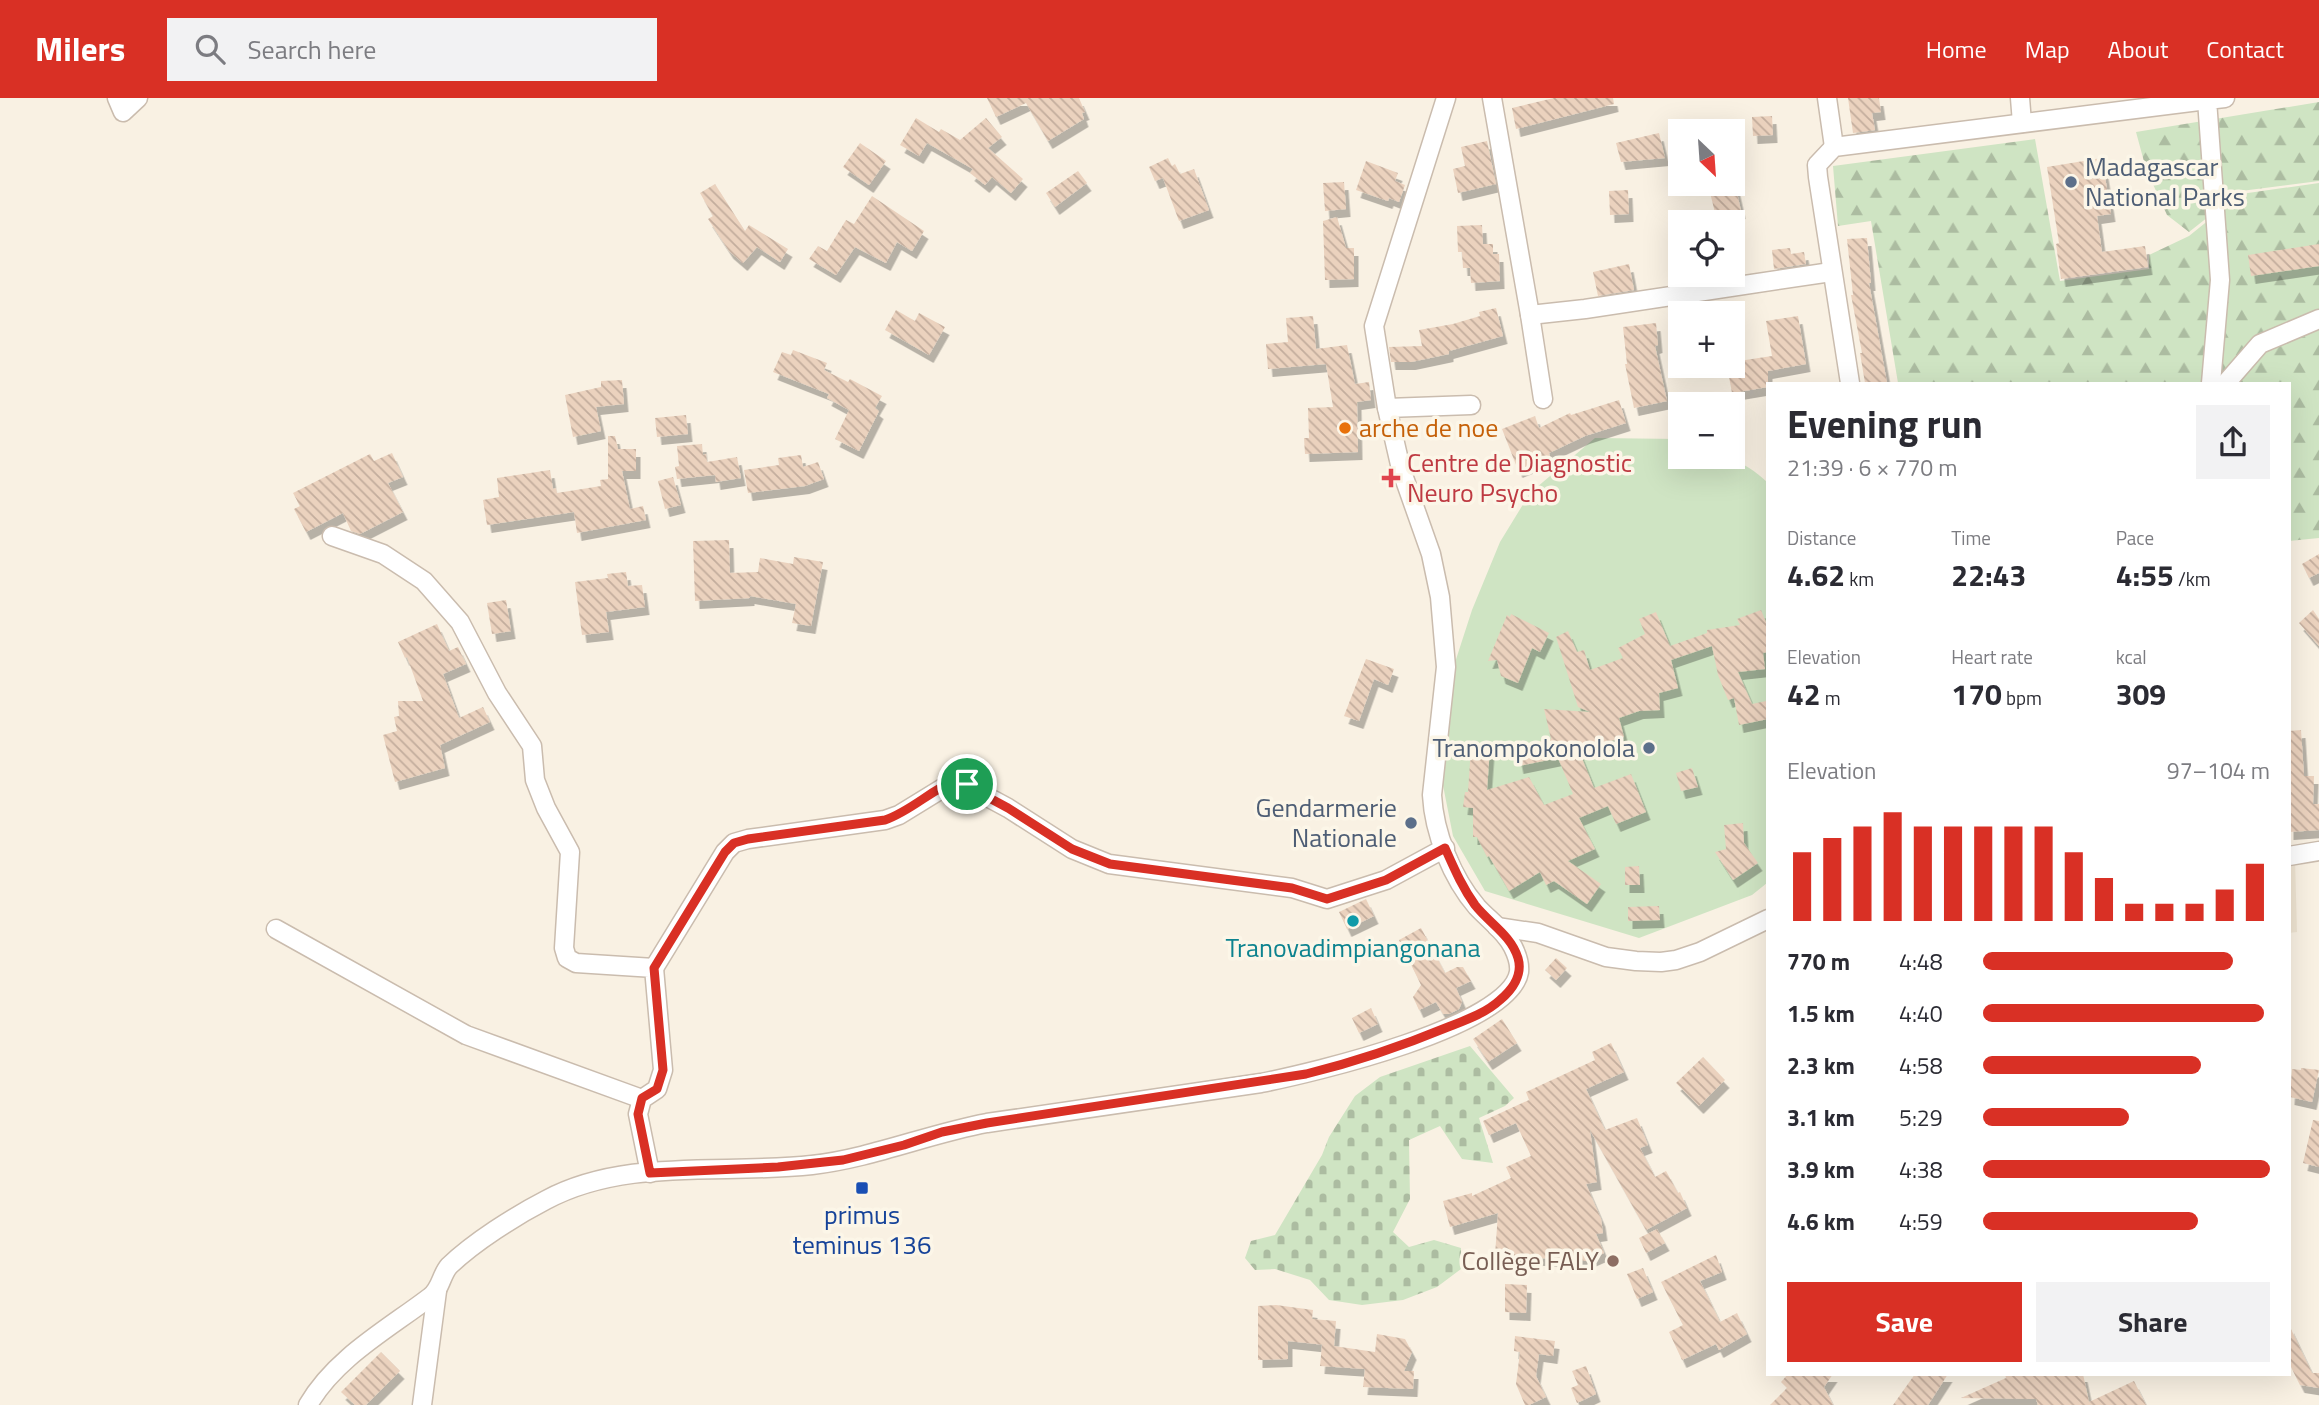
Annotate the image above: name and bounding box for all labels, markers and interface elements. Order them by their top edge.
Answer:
search box [167,18,657,81]
text: Milers [35,24,125,74]
icon: search [191,30,229,68]
text: Search here [247,30,376,69]
text: Home [1926,31,1987,67]
text: Map [2025,31,2070,67]
text: About [2108,31,2168,67]
text: Contact [2206,31,2284,67]
north arrow [1668,119,1745,196]
map controls [1668,119,1745,469]
place label: Madagascar National Parks [2085,147,2245,216]
marker: Madagascar National Parks [2063,174,2079,190]
button: locate [1668,210,1745,287]
button: + [1668,301,1745,378]
button: − [1668,392,1745,469]
text: Evening run [1787,395,1983,453]
button: share [2196,405,2270,479]
place label: arche de noe [1359,408,1498,447]
marker: arche de noe [1337,420,1353,436]
place label: Centre de Diagnostic Neuro Psycho [1407,443,1632,512]
text: 21:39 · 6 × 770 m [1787,450,1957,485]
marker: Centre de Diagnostic Neuro Psycho [1381,468,1401,488]
text: Distance [1787,523,1856,552]
text: Time [1951,523,1991,552]
text: Pace [2116,523,2154,552]
text: 4.62 [1787,552,1845,598]
text: 22:43 [1951,552,2026,598]
text: 4:55 [2116,552,2174,598]
text: km [1845,564,1874,593]
text: /km [2174,564,2211,593]
text: Elevation [1787,642,1861,671]
text: Heart rate [1951,642,2033,671]
text: kcal [2116,642,2147,671]
text: 42 [1787,671,1821,717]
text: 170 [1951,671,2002,717]
text: 309 [2116,671,2166,717]
text: m [1821,683,1841,712]
text: bpm [2002,683,2042,712]
place label: Tranompokonolola [1432,728,1635,767]
marker: Tranompokonolola [1641,740,1657,756]
text: Elevation [1787,753,1876,788]
text: 97–104 m [2167,753,2270,788]
pin [937,754,997,814]
icon: arrive [948,765,986,803]
place label: Gendarmerie Nationale [1255,788,1397,857]
marker: Gendarmerie Nationale [1403,815,1419,831]
marker: Tranovadimpiangonana [1345,913,1361,929]
place label: Tranovadimpiangonana [1226,928,1480,967]
text: 770 m [1787,944,1850,979]
text: 4:48 [1899,944,1943,979]
text: 1.5 km [1787,996,1855,1031]
text: 4:40 [1899,996,1943,1031]
text: 2.3 km [1787,1048,1855,1083]
text: 4:58 [1899,1048,1943,1083]
text: 3.1 km [1787,1100,1855,1135]
text: 5:29 [1899,1100,1943,1135]
text: 3.9 km [1787,1152,1855,1187]
text: 4:38 [1899,1152,1943,1187]
marker: primus teminus 136 [854,1180,870,1196]
place label: primus teminus 136 [793,1195,931,1264]
text: 4.6 km [1787,1204,1855,1239]
text: 4:59 [1899,1204,1943,1239]
place label: Collège FALY [1462,1241,1599,1280]
marker: Collège FALY [1605,1253,1621,1269]
button: Save [1787,1282,2022,1362]
button: Share [2036,1282,2270,1362]

